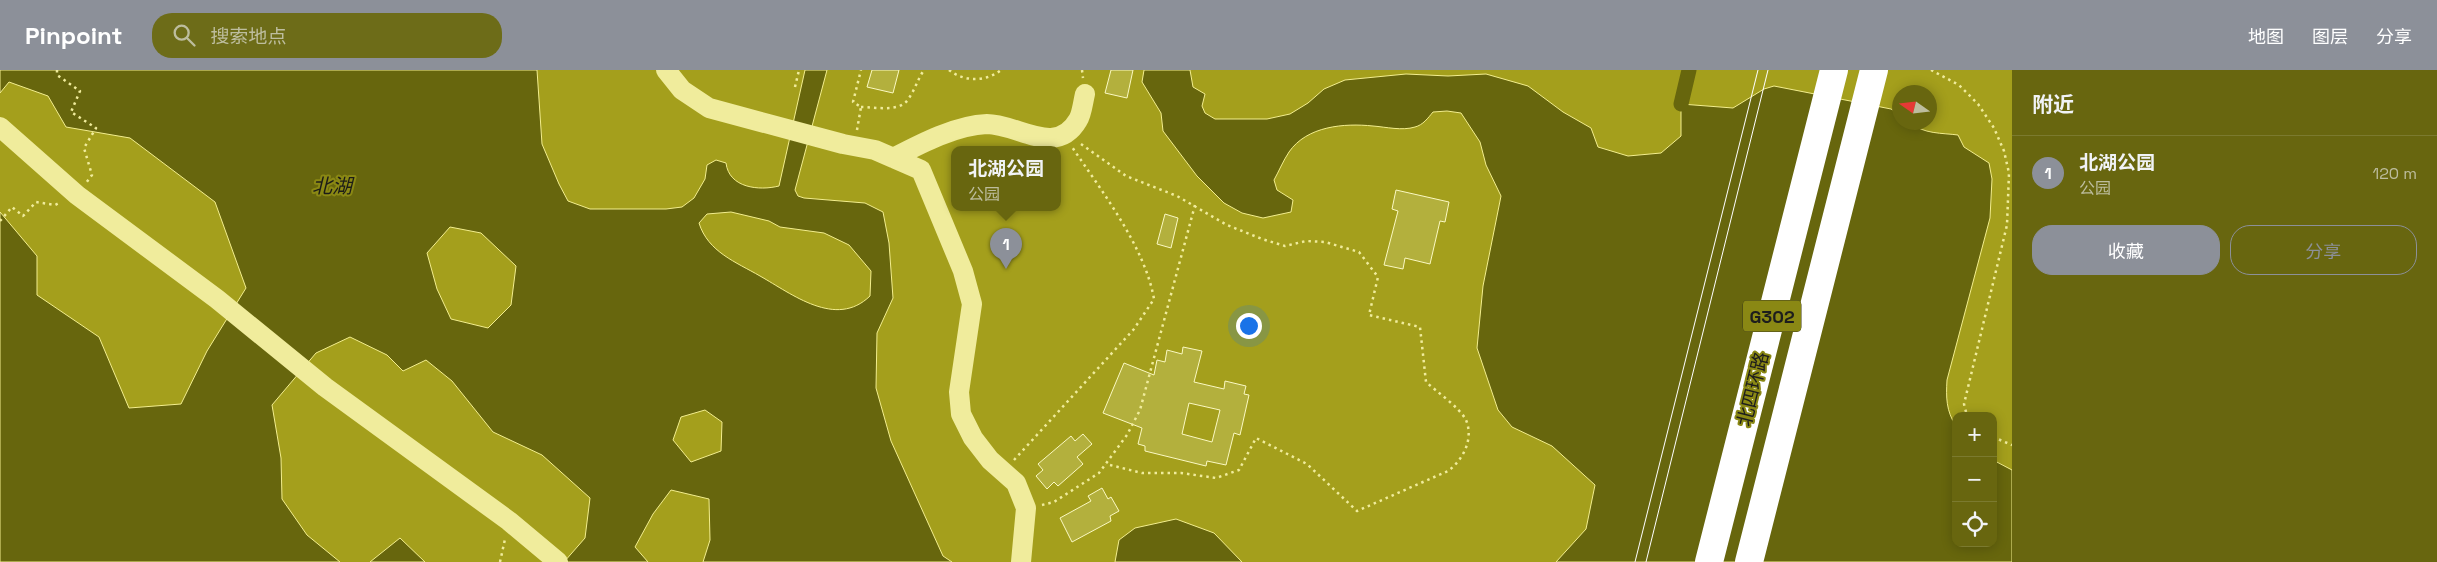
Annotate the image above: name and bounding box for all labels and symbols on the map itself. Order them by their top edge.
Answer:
north arrow [1892,85,1937,130]
water label: 北湖 [312,173,355,199]
pin: 1 [990,228,1022,269]
road number: G302 [1743,300,1801,332]
your location [1236,313,1262,339]
street label: 北四环路 [1732,349,1774,429]

